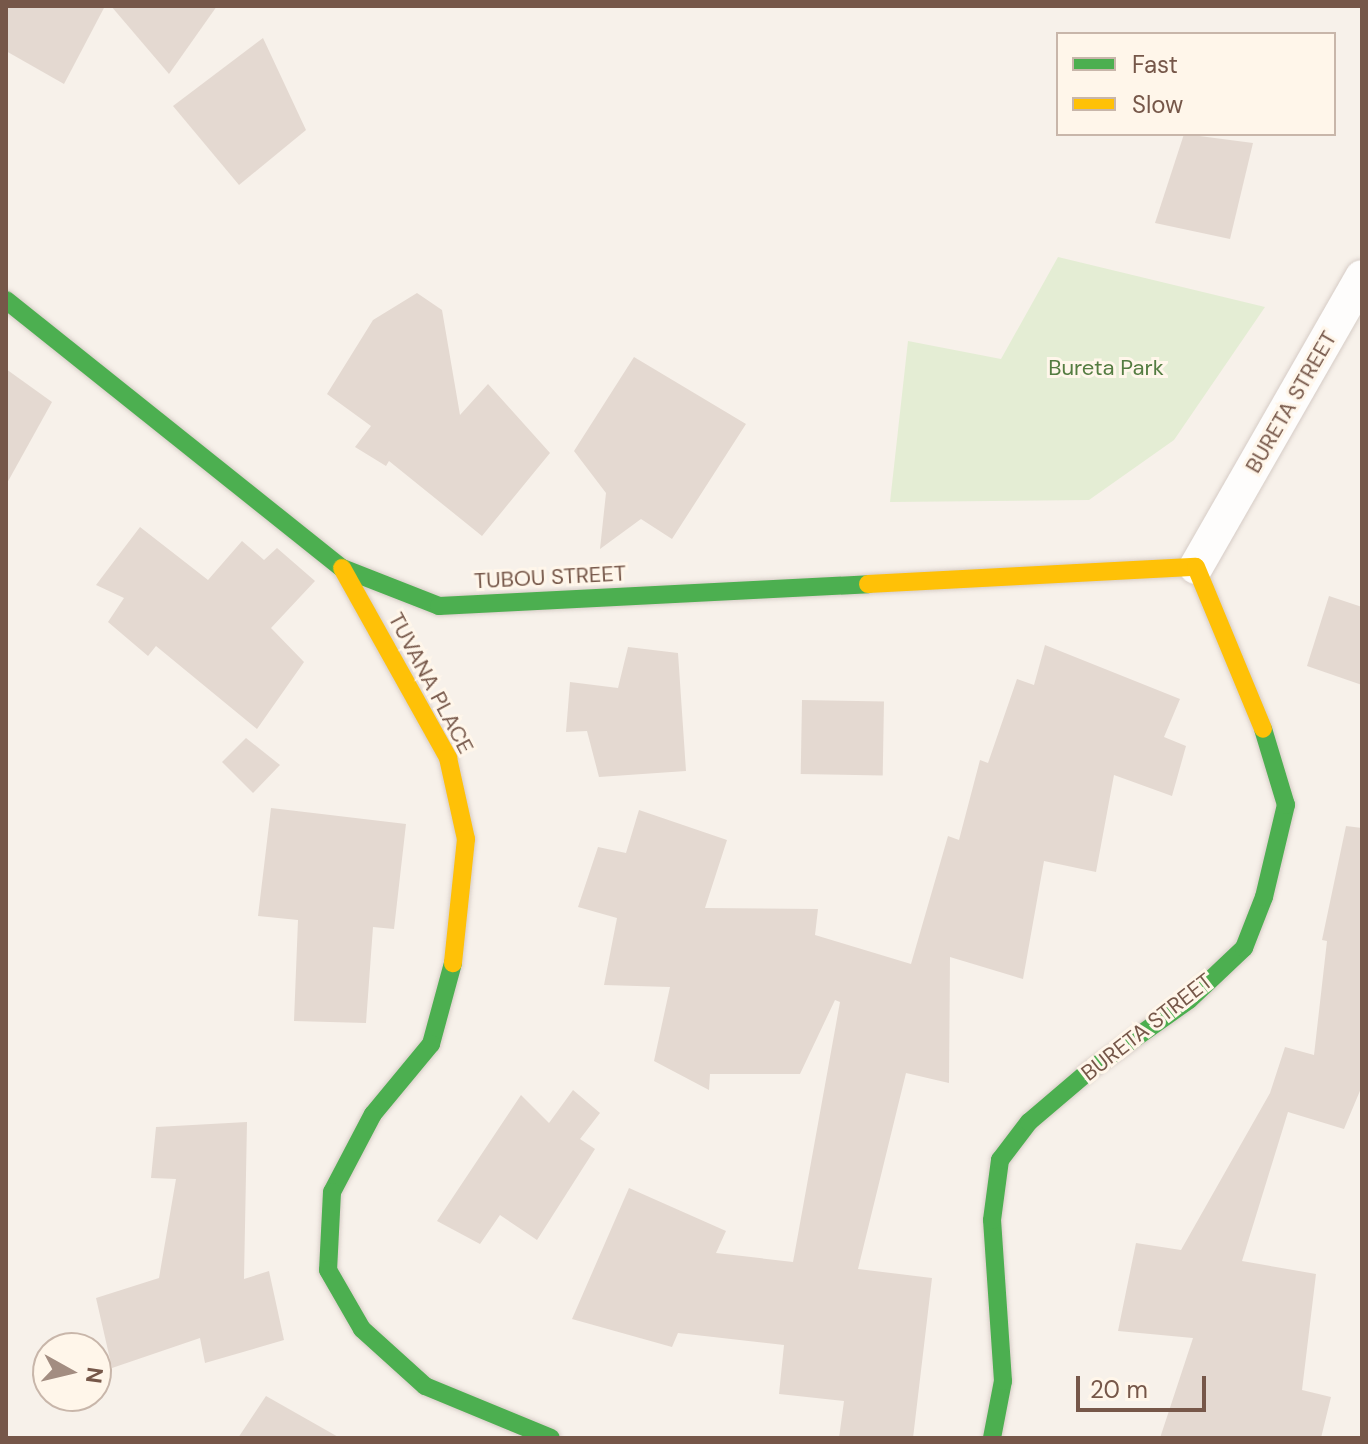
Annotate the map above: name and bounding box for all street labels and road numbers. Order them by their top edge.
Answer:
street label: BURETA STREET [1240,326,1342,478]
street label: TUBOU STREET [473,560,627,594]
street label: TUVANA PLACE [383,608,479,758]
street label: BURETA STREET [1076,968,1218,1086]

